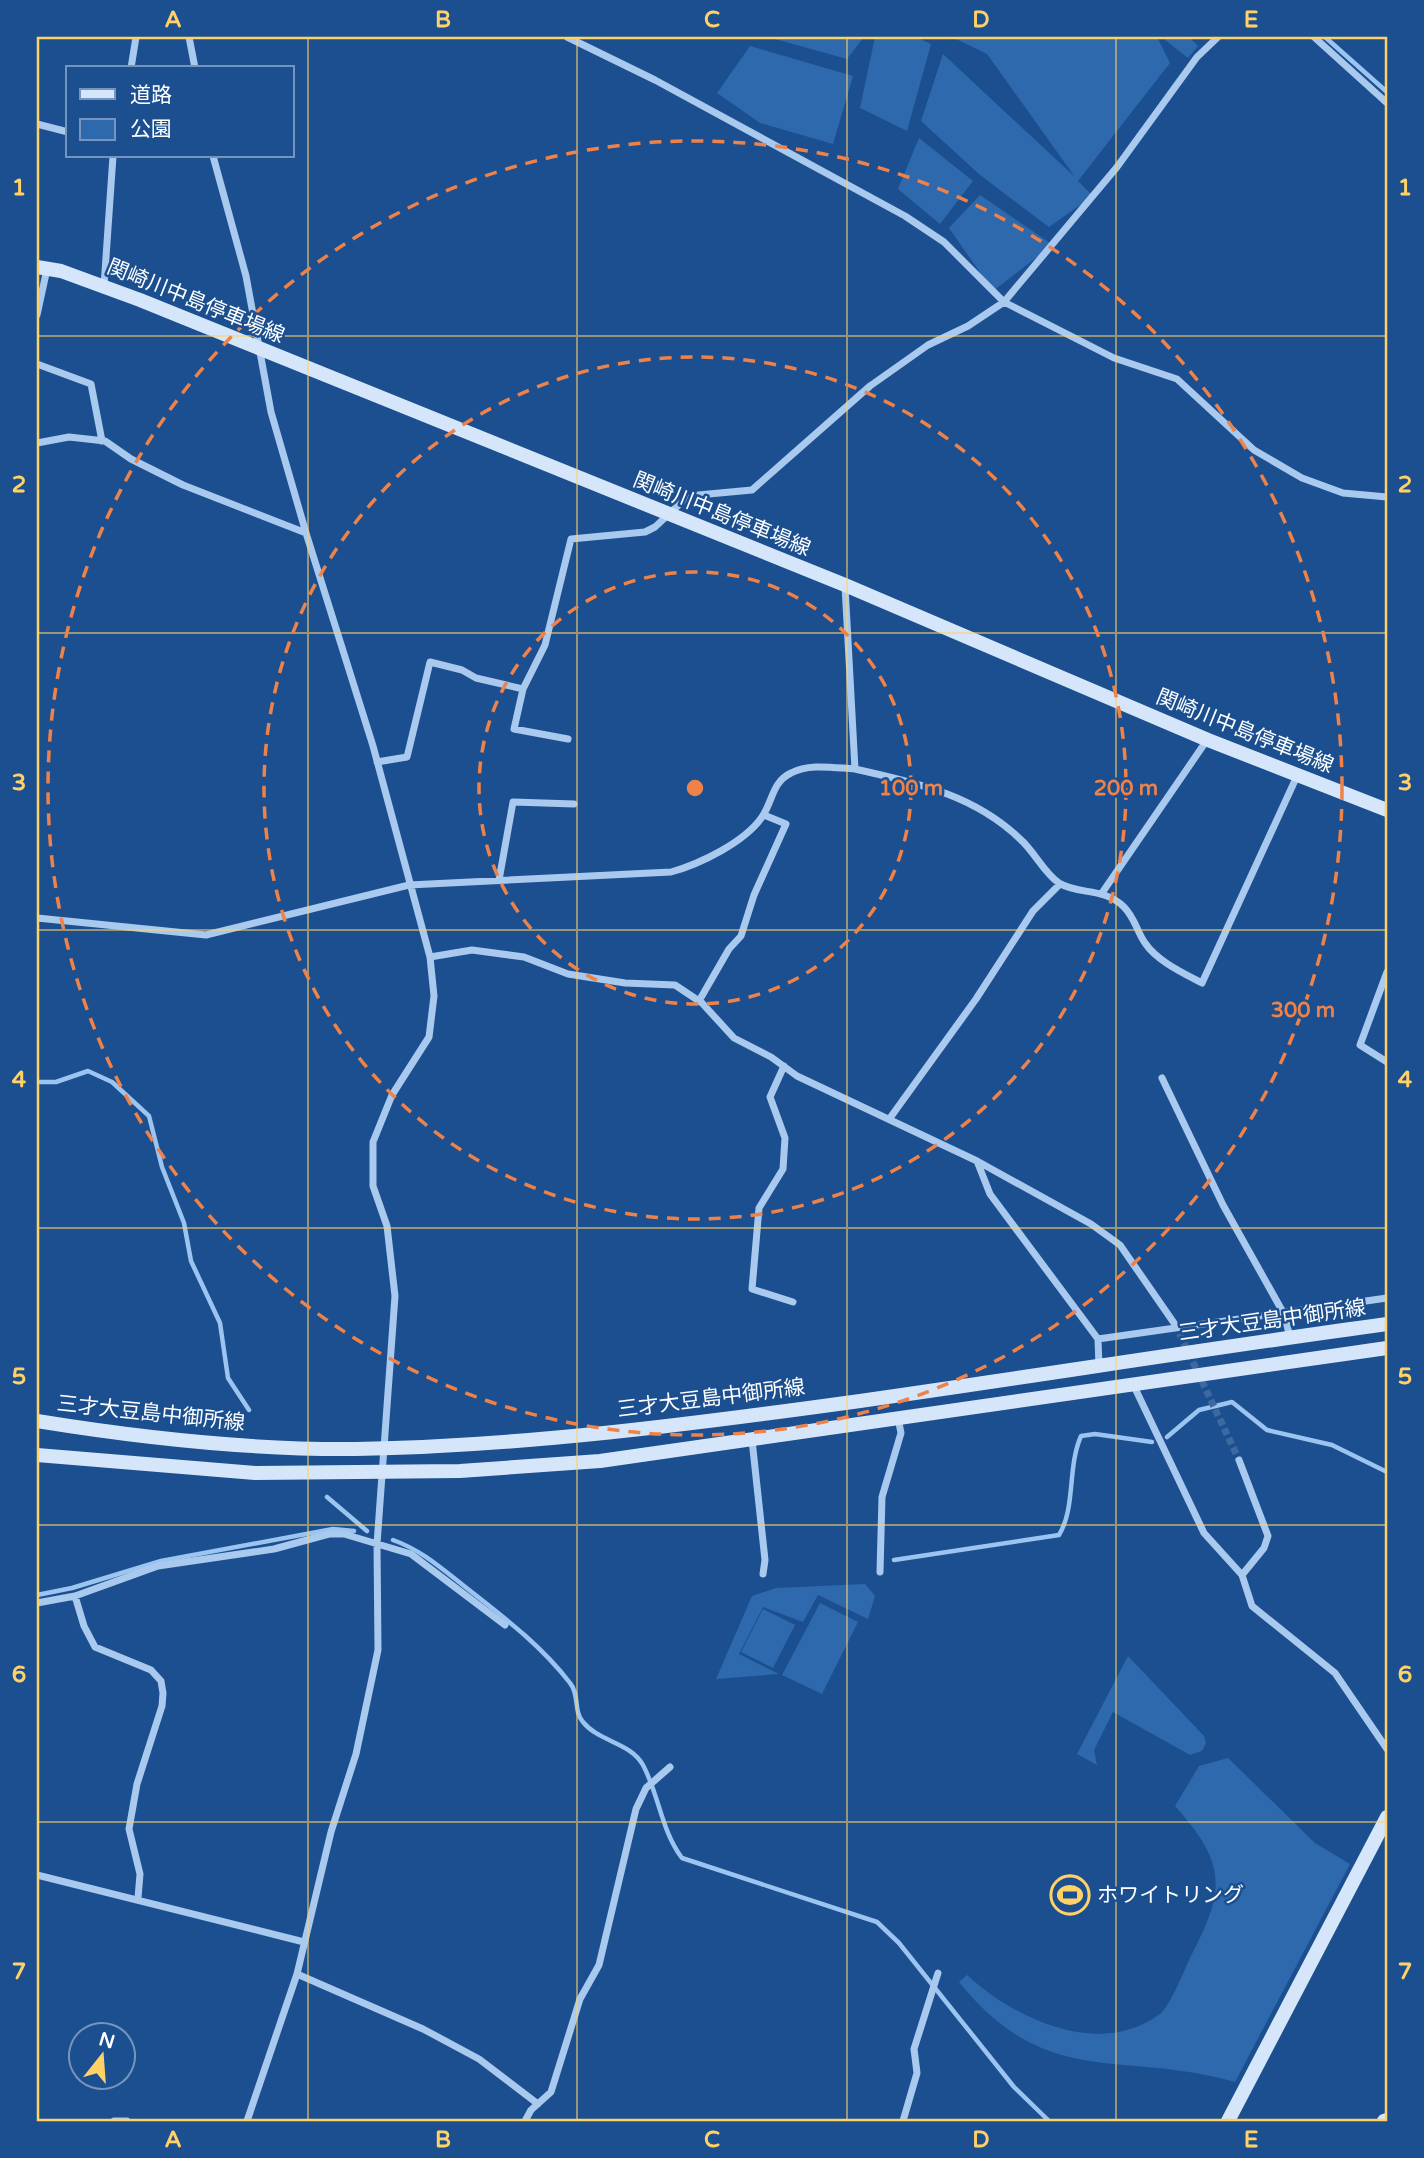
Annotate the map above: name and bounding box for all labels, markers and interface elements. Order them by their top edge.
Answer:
text: A [164,6,182,34]
text: B [435,6,451,34]
text: C [704,6,720,34]
text: D [972,6,990,34]
text: E [1244,6,1258,34]
legend [66,66,294,158]
text: 道路 [130,83,172,108]
text: 公園 [130,117,172,142]
text: 1 [12,174,26,202]
text: 1 [1398,174,1412,202]
street label: 関崎川中島停車場線 [104,254,288,348]
street label: 関崎川中島停車場線 [630,467,814,561]
text: 2 [12,471,26,499]
text: 2 [1398,471,1412,499]
street label: 関崎川中島停車場線 [1153,684,1337,778]
text: 3 [12,769,26,797]
text: 3 [1398,769,1412,797]
centre of rings [683,776,707,800]
text: 100 m [879,776,943,801]
text: 200 m [1094,776,1158,801]
text: 300 m [1271,998,1335,1023]
text: 4 [12,1066,27,1094]
text: 4 [1398,1066,1413,1094]
street label: 三才大豆島中御所線 [1177,1295,1367,1346]
text: 5 [12,1363,26,1391]
text: 5 [1398,1363,1412,1391]
street label: 三才大豆島中御所線 [616,1375,806,1422]
street label: 三才大豆島中御所線 [56,1391,246,1436]
text: 6 [12,1661,26,1689]
text: 6 [1398,1661,1412,1689]
sports icon: ホワイトリング [1049,1874,1091,1916]
place label: ホワイトリング [1097,1883,1244,1908]
text: 7 [12,1958,26,1986]
text: 7 [1398,1958,1412,1986]
north arrow [66,2022,136,2092]
text: N [96,2028,117,2053]
text: A [164,2126,182,2154]
text: B [435,2126,451,2154]
text: C [704,2126,720,2154]
text: D [972,2126,990,2154]
text: E [1244,2126,1258,2154]

